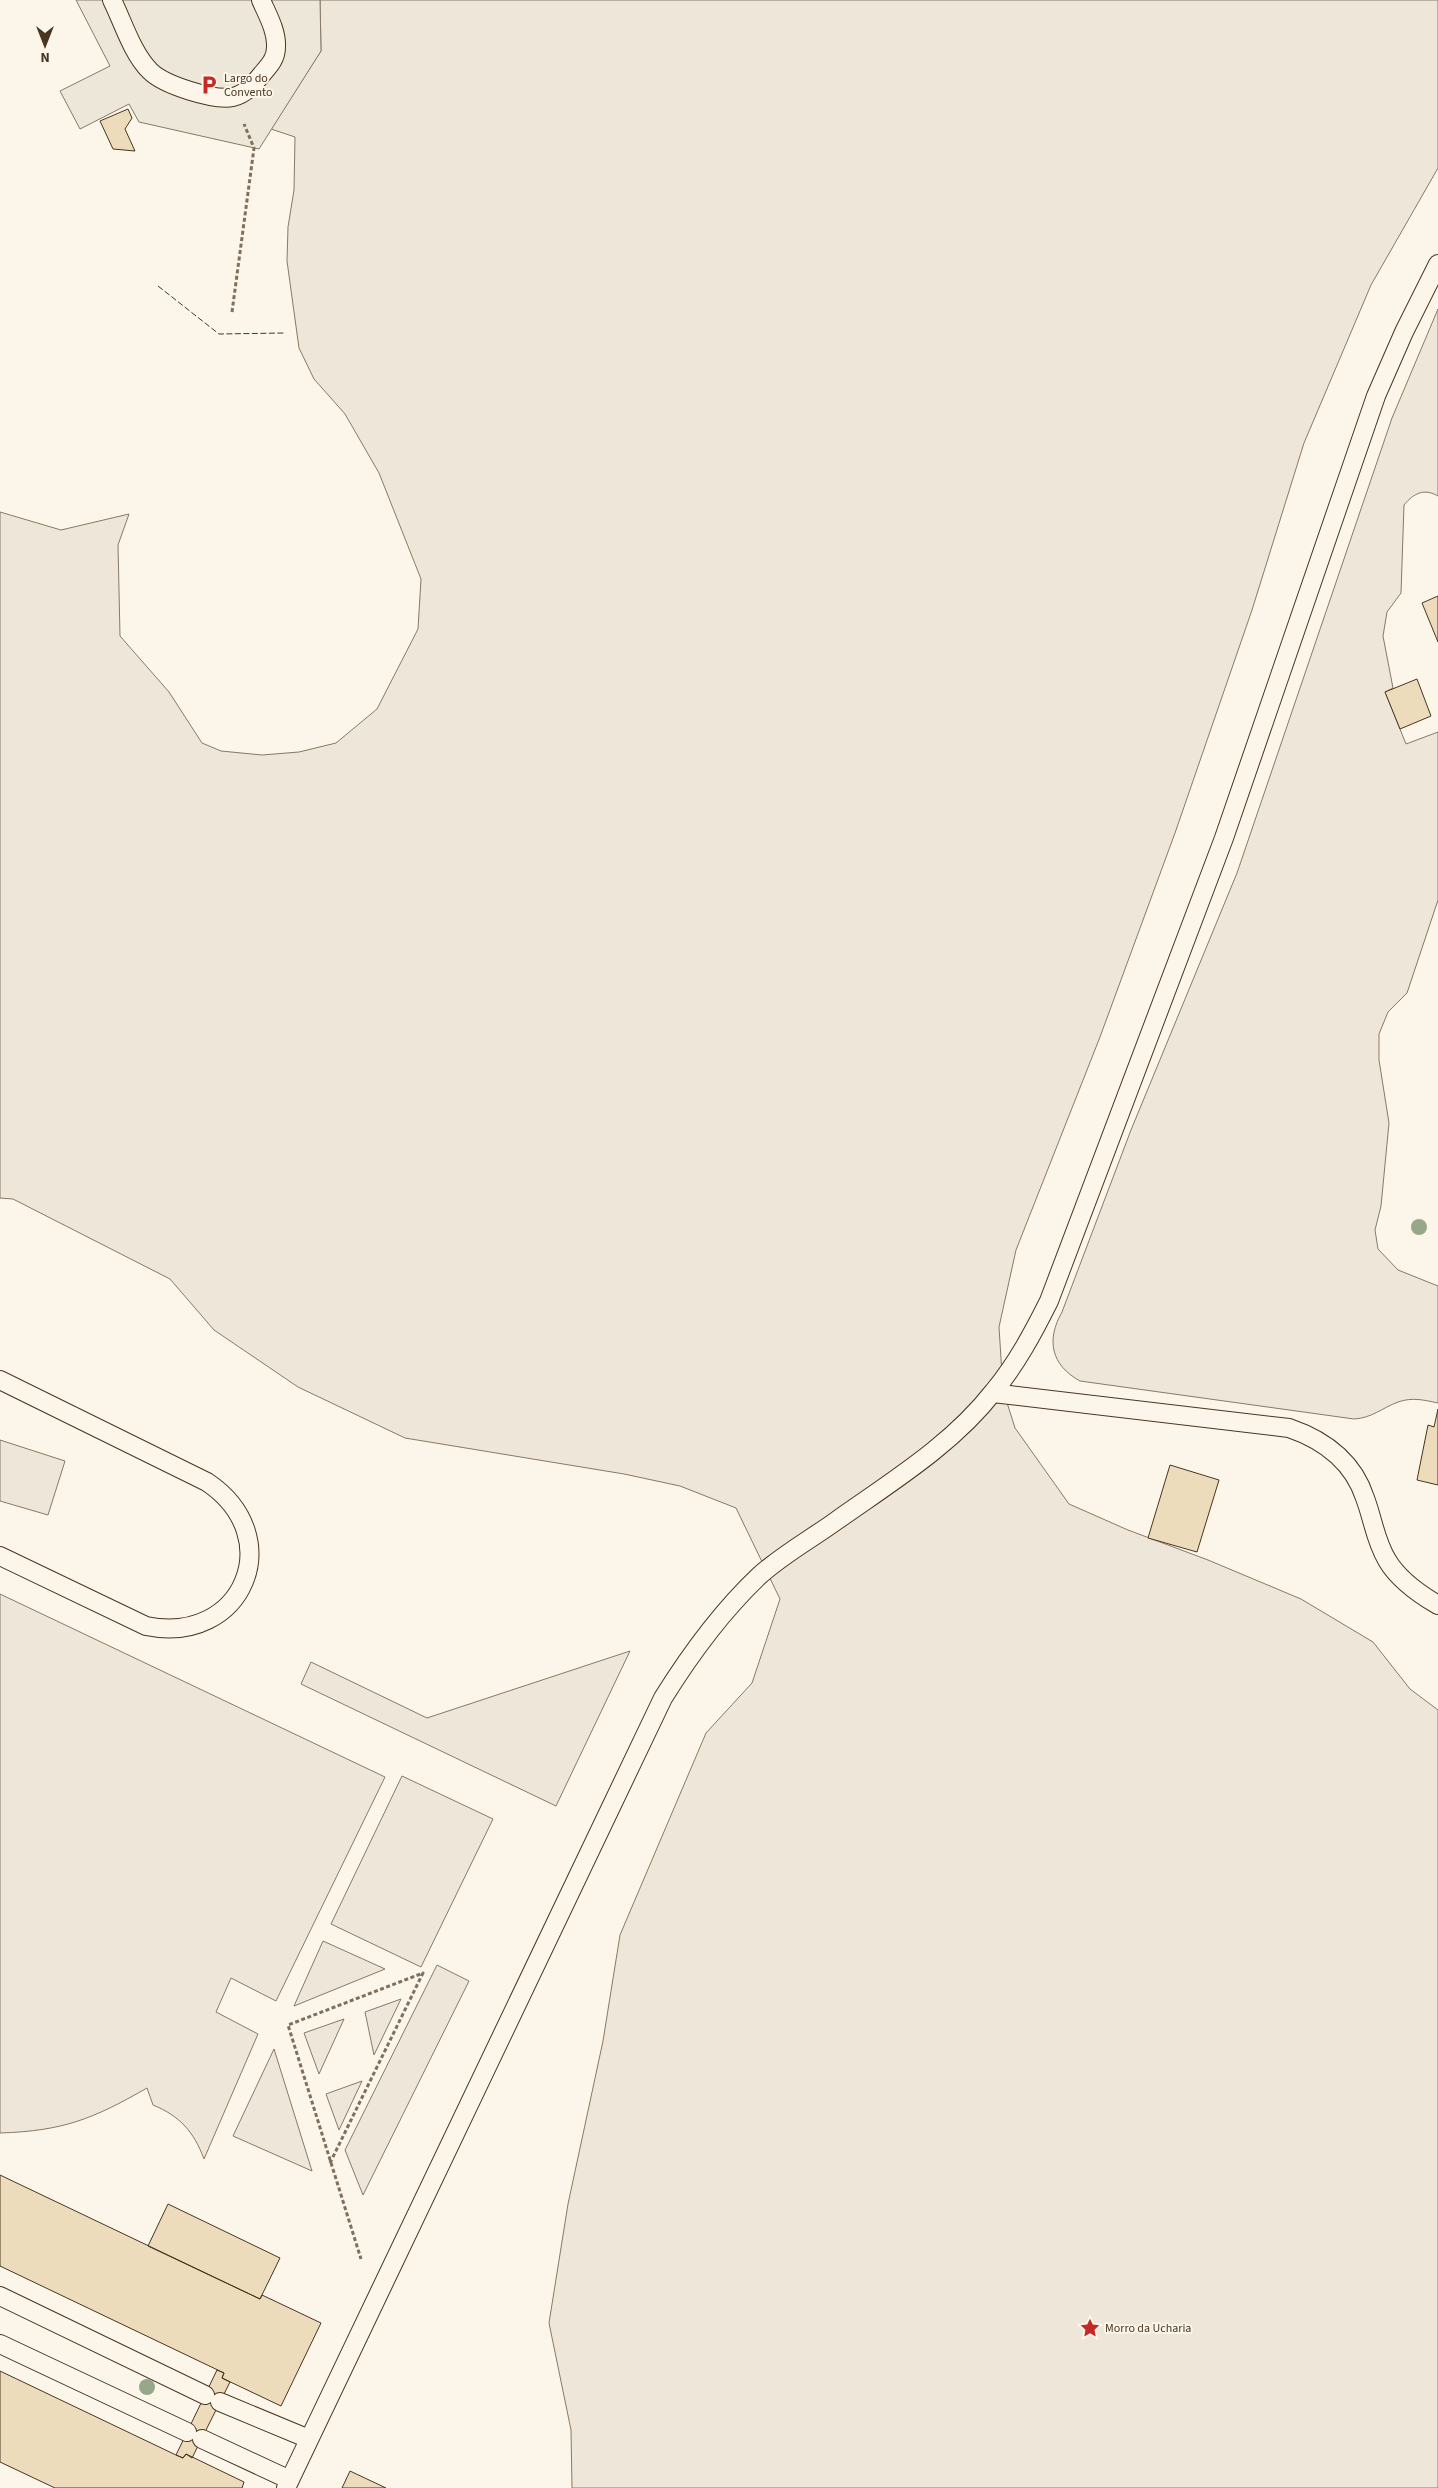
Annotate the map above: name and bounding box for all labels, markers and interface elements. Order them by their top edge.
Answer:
north arrow [20,20,70,70]
text: N [40,47,50,67]
place label: Largo do Convento [224,70,272,101]
parking icon: Largo do Convento [198,74,220,96]
place icon: Morro da Ucharia [1079,2317,1101,2339]
place label: Morro da Ucharia [1105,2320,1191,2337]

